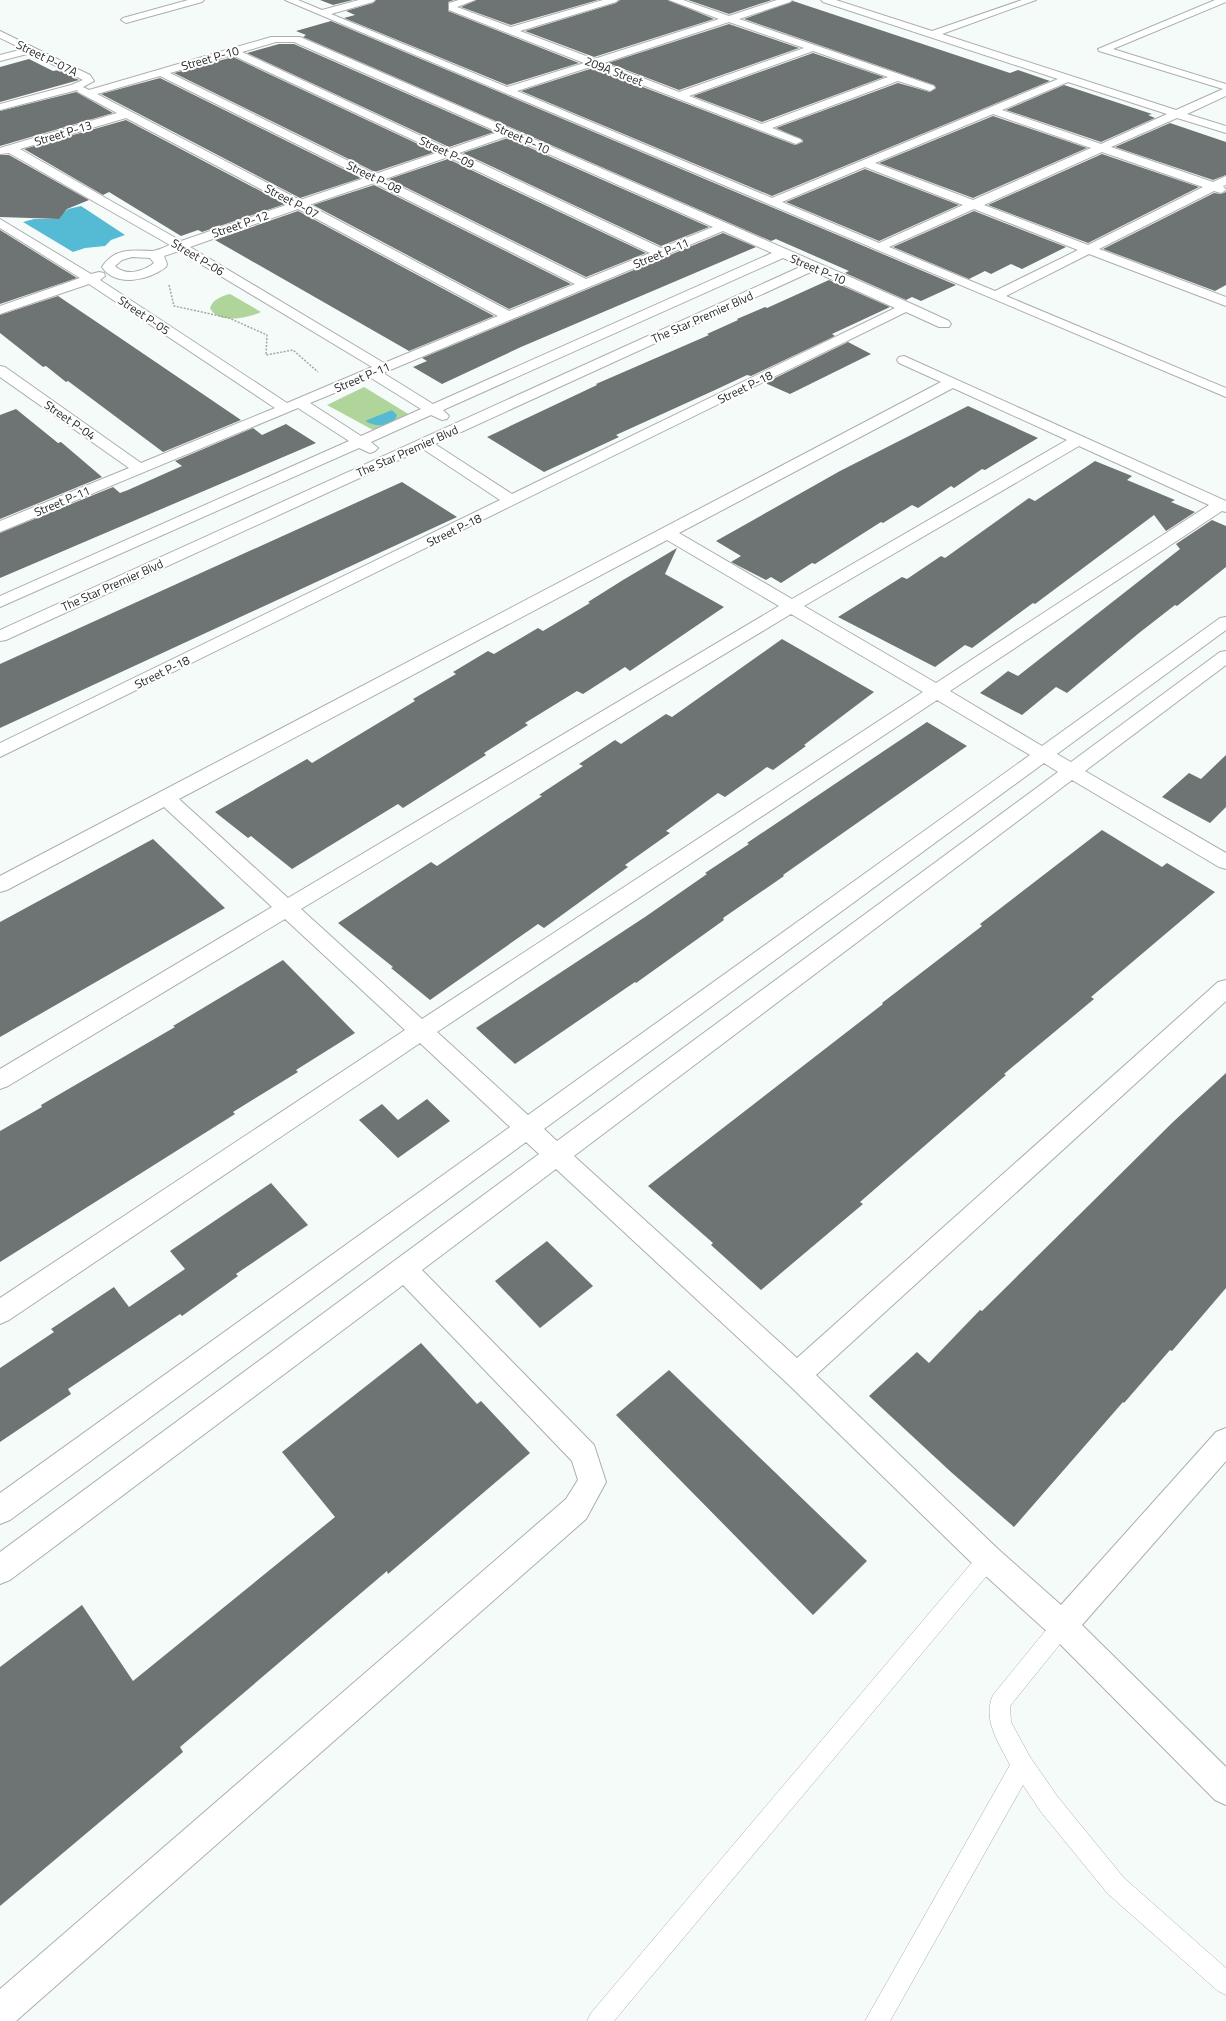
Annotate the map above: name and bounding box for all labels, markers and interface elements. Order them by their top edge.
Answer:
street label: Street P-07A [13,35,81,81]
street label: Street P-10 [179,41,241,75]
street label: 209A Street [582,51,647,91]
street label: Street P-13 [32,115,94,151]
street label: Street P-10 [491,117,553,159]
street label: Street P-09 [416,131,478,173]
street label: Street P-08 [343,155,405,199]
street label: Street P-07 [261,179,323,223]
street label: Street P-12 [209,205,271,243]
street label: Street P-11 [630,233,692,273]
street label: Street P-06 [168,234,229,281]
street label: Street P-10 [787,249,849,289]
street label: The Star Premier Blvd [648,286,756,348]
street label: Street P-05 [114,291,174,340]
street label: Street P-11 [331,357,393,397]
street label: Street P-18 [714,365,776,409]
street label: Street P-04 [40,395,100,445]
street label: The Star Premier Blvd [353,420,461,482]
street label: Street P-11 [31,481,93,521]
street label: Street P-18 [423,508,485,552]
street label: The Star Premier Blvd [58,554,166,616]
street label: Street P-18 [131,650,193,694]

